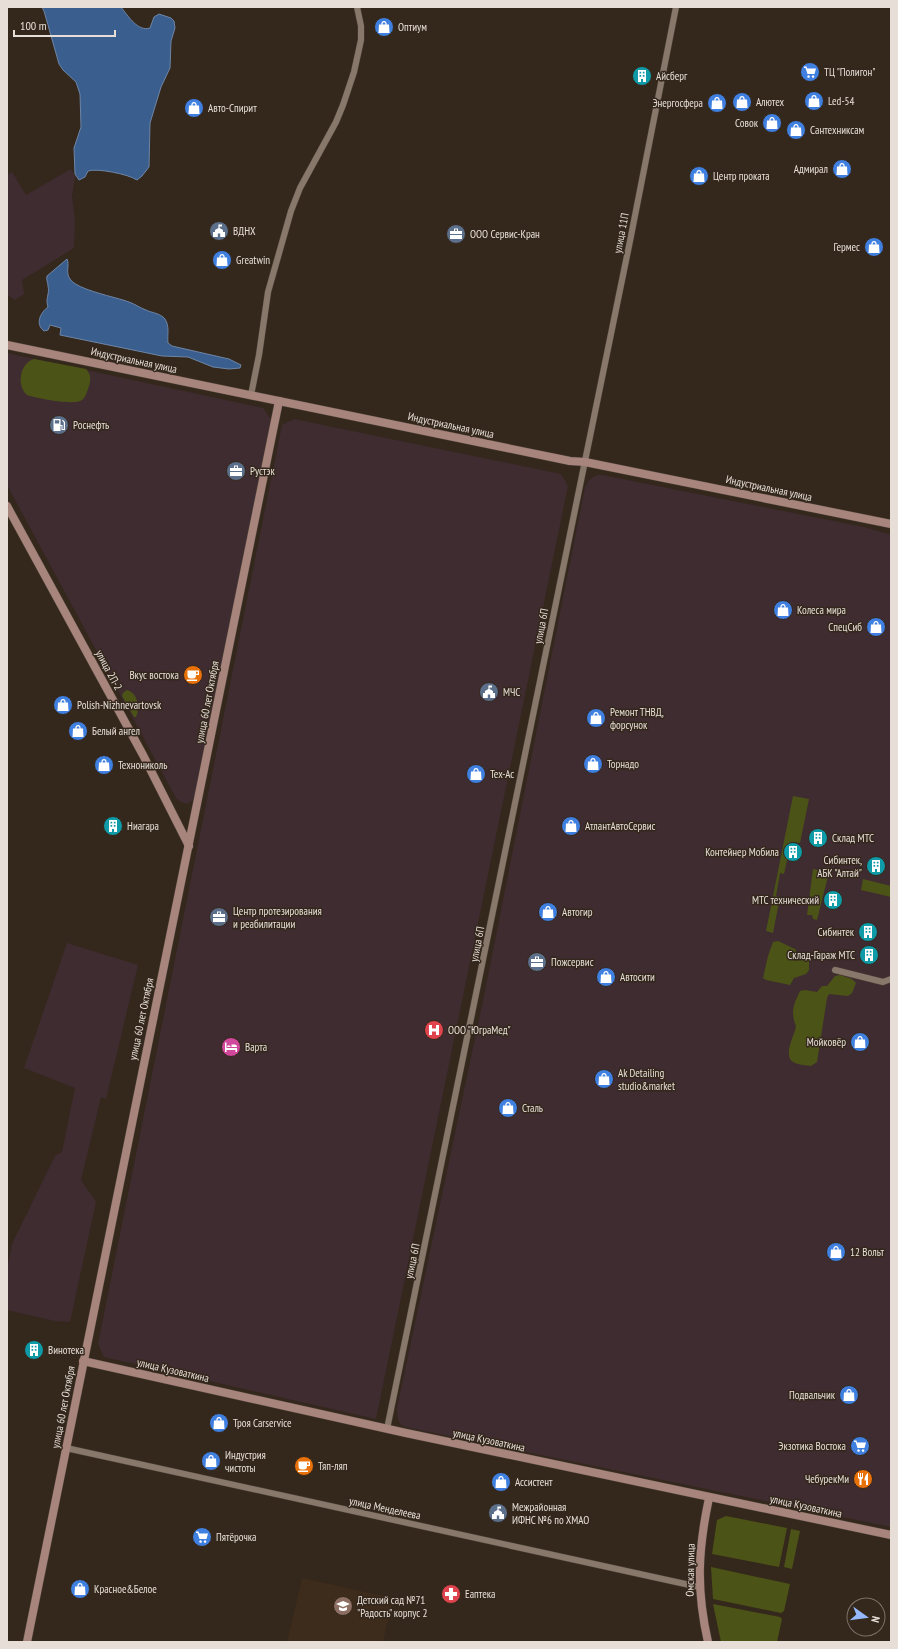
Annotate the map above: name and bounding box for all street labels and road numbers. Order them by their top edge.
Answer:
street label: улица 11П [610,212,632,254]
street label: Индустриальная улица [90,344,178,376]
street label: Индустриальная улица [407,409,495,441]
street label: Индустриальная улица [725,472,813,504]
street label: улица 6П [531,607,551,645]
street label: улица 2П-2 [93,647,125,693]
street label: улица 60 лет Октября [192,660,222,744]
street label: улица 6П [467,925,487,963]
street label: улица 60 лет Октября [125,977,157,1061]
street label: улица 6П [401,1242,423,1280]
street label: улица Кузоваткина [136,1355,210,1385]
street label: улица 60 лет Октября [48,1365,78,1449]
street label: улица Кузоваткина [452,1425,526,1455]
street label: улица Кузоваткина [769,1491,843,1521]
street label: улица Менделеева [348,1494,422,1522]
street label: Омская улица [683,1543,697,1597]

